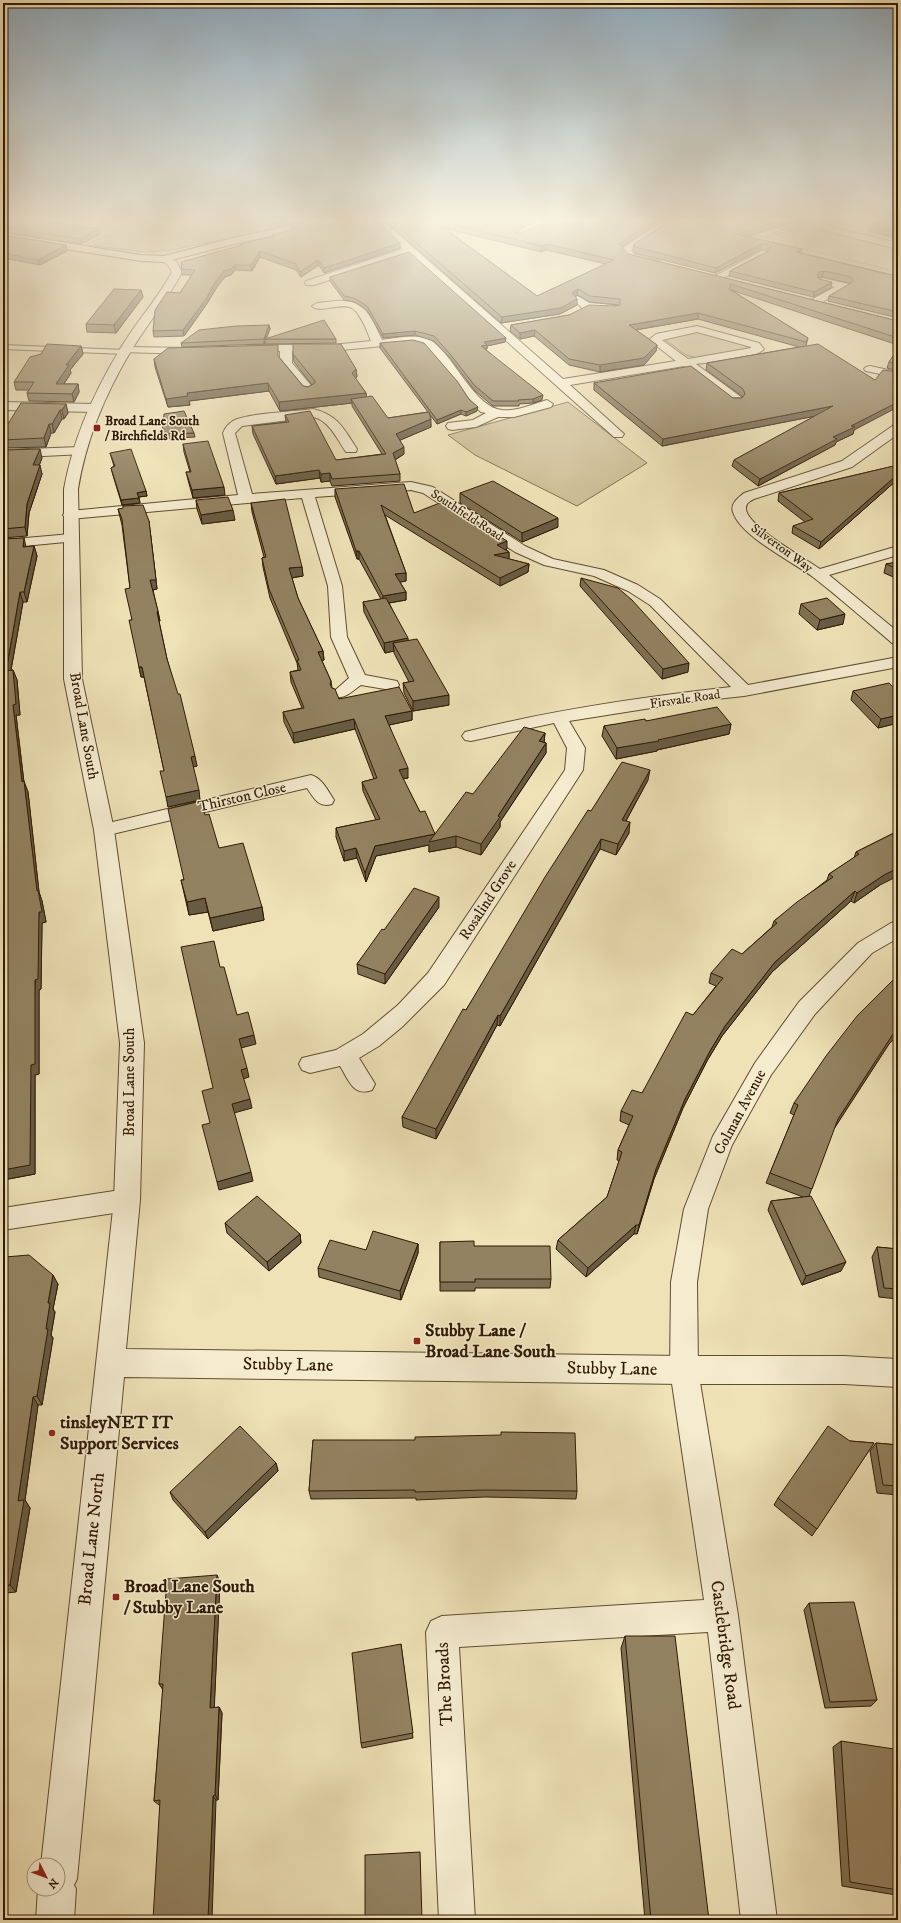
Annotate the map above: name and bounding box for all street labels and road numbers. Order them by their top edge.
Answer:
street label: Southfield Road [428,486,507,545]
street label: Silverton Way [748,520,817,576]
street label: Broad Lane South [65,671,103,781]
street label: Firsvale Road [649,686,722,712]
street label: Thirston Close [196,778,288,816]
street label: Rosalind Grove [455,856,521,944]
street label: Broad Lane South [120,1027,139,1136]
street label: Colman Avenue [710,1066,770,1158]
street label: Stubby Lane [243,1353,333,1377]
street label: Stubby Lane [567,1357,657,1381]
street label: Broad Lane North [74,1471,110,1607]
street label: Castlebridge Road [705,1579,745,1711]
street label: The Broads [432,1642,458,1726]

